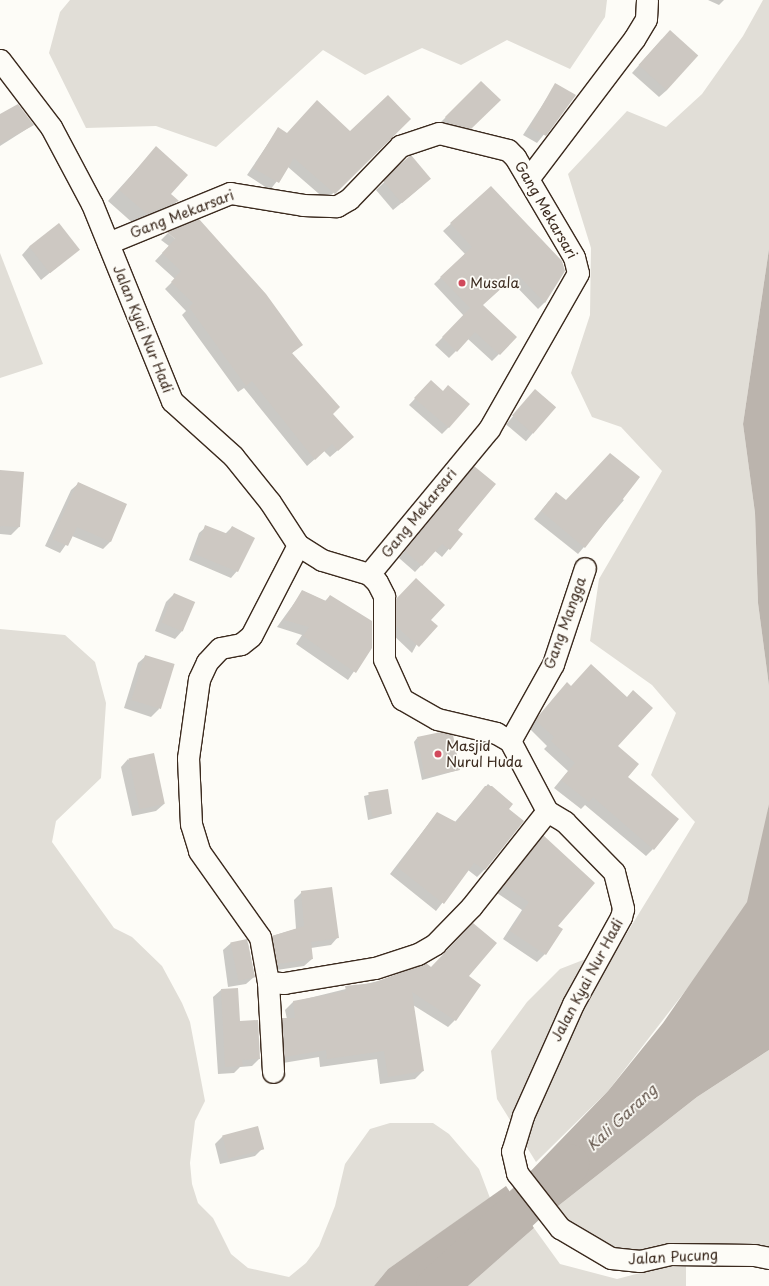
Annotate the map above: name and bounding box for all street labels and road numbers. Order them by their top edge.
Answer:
street label: Gang Mekarsari [511,158,581,262]
street label: Gang Mekarsari [128,187,236,241]
street label: Jalan Kyai Nur Hadi [109,262,177,396]
street label: Gang Mekarsari [378,465,460,561]
street label: Gang Mangga [541,575,589,671]
street label: Jalan Kyai Nur Hadi [547,915,627,1045]
street label: Jalan Pucung [628,1246,718,1268]

